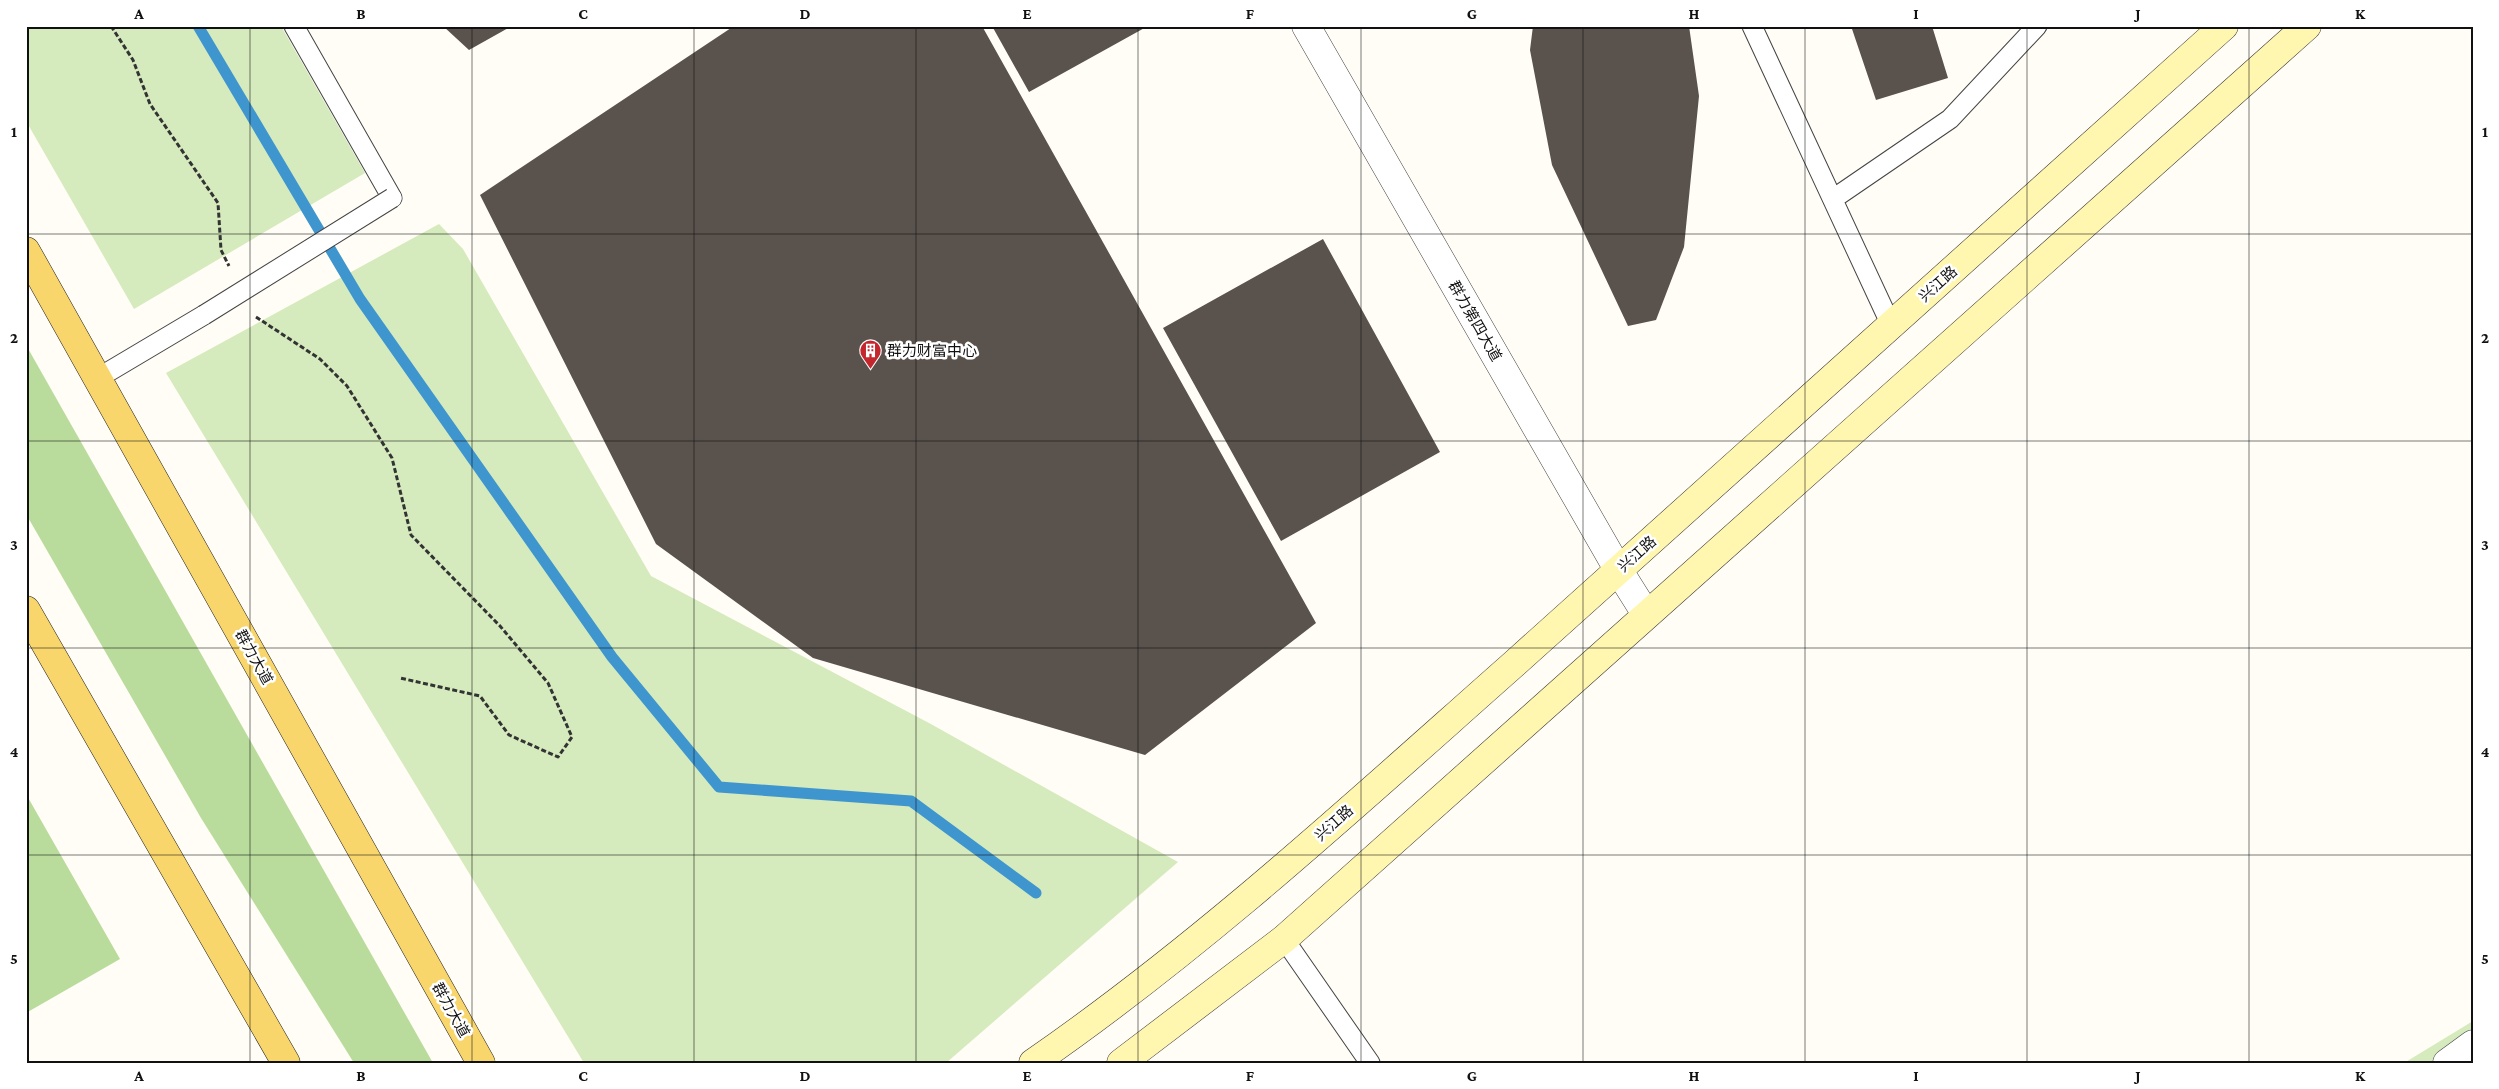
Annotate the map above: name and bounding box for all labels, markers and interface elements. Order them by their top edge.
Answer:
text: A [133,5,144,22]
text: B [356,5,366,22]
text: C [578,5,588,22]
text: D [799,5,811,22]
text: E [1022,5,1032,22]
text: F [1246,5,1255,22]
text: G [1467,5,1477,22]
text: H [1689,5,1700,22]
text: I [1913,5,1919,22]
text: J [2133,5,2141,22]
text: K [2355,5,2366,22]
text: 1 [11,123,17,140]
text: 1 [2482,123,2488,140]
street label: 兴江路 [1916,263,1960,305]
street label: 群力第四大道 [1446,278,1504,364]
text: 2 [10,329,18,346]
text: 2 [2481,329,2489,346]
building icon: 群力财富中心 [859,339,883,370]
place label: 群力财富中心 [887,343,977,359]
street label: 兴江路 [1615,533,1659,575]
text: 3 [10,536,18,553]
text: 3 [2481,536,2489,553]
street label: 群力大道 [232,627,276,687]
text: 4 [10,743,19,760]
text: 4 [2481,743,2490,760]
street label: 兴江路 [1312,802,1356,844]
text: 5 [10,950,18,967]
text: 5 [2481,950,2489,967]
street label: 群力大道 [429,980,473,1040]
text: A [133,1067,144,1084]
text: B [356,1067,366,1084]
text: C [578,1067,588,1084]
text: D [799,1067,811,1084]
text: E [1022,1067,1032,1084]
text: F [1246,1067,1255,1084]
text: G [1467,1067,1477,1084]
text: H [1689,1067,1700,1084]
text: I [1913,1067,1919,1084]
text: J [2133,1067,2141,1084]
text: K [2355,1067,2366,1084]

